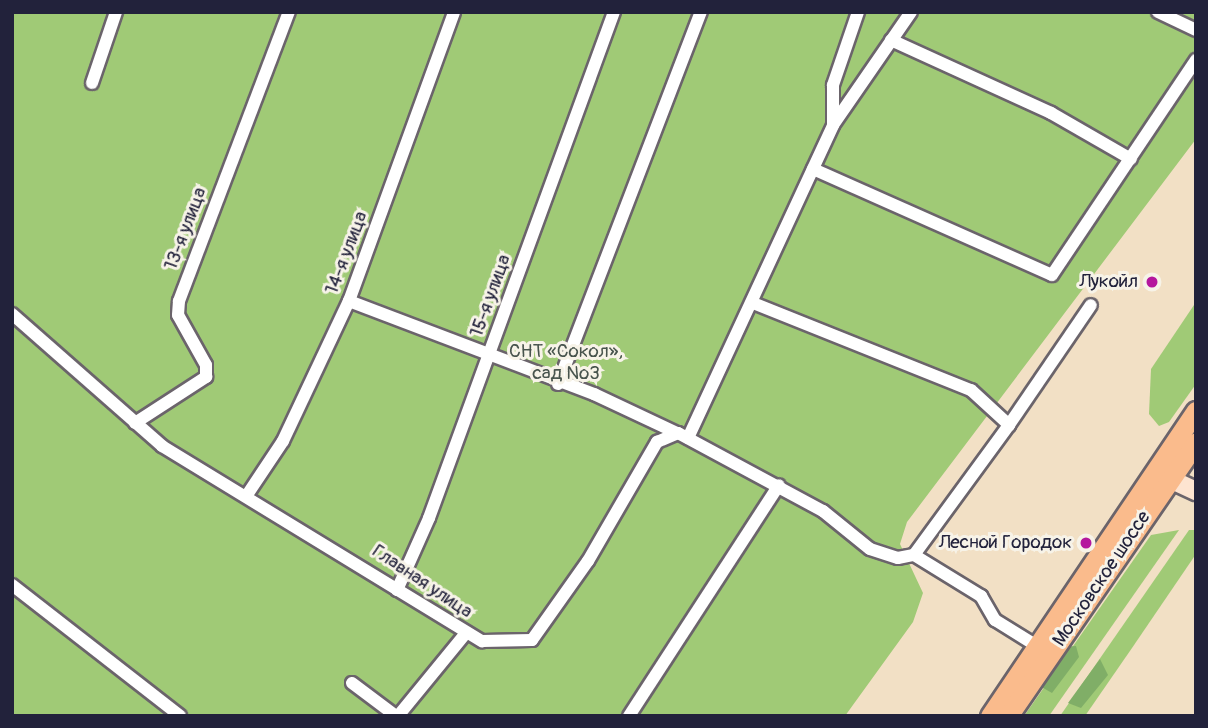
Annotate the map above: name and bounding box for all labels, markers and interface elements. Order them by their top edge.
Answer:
street label: 13-я улица [160,185,212,273]
street label: 14-я улица [321,208,373,298]
street label: 15-я улица [466,252,516,340]
place label: Лукойл [1079,271,1138,293]
marker: Лукойл [1144,274,1160,290]
park label: СНТ «Сокол», сад №3 [509,341,623,385]
street label: Московское шоссе [1048,507,1156,651]
place label: Лесной Городок [939,532,1072,554]
marker: Лесной Городок [1078,535,1094,551]
street label: Главная улица [368,540,476,624]

